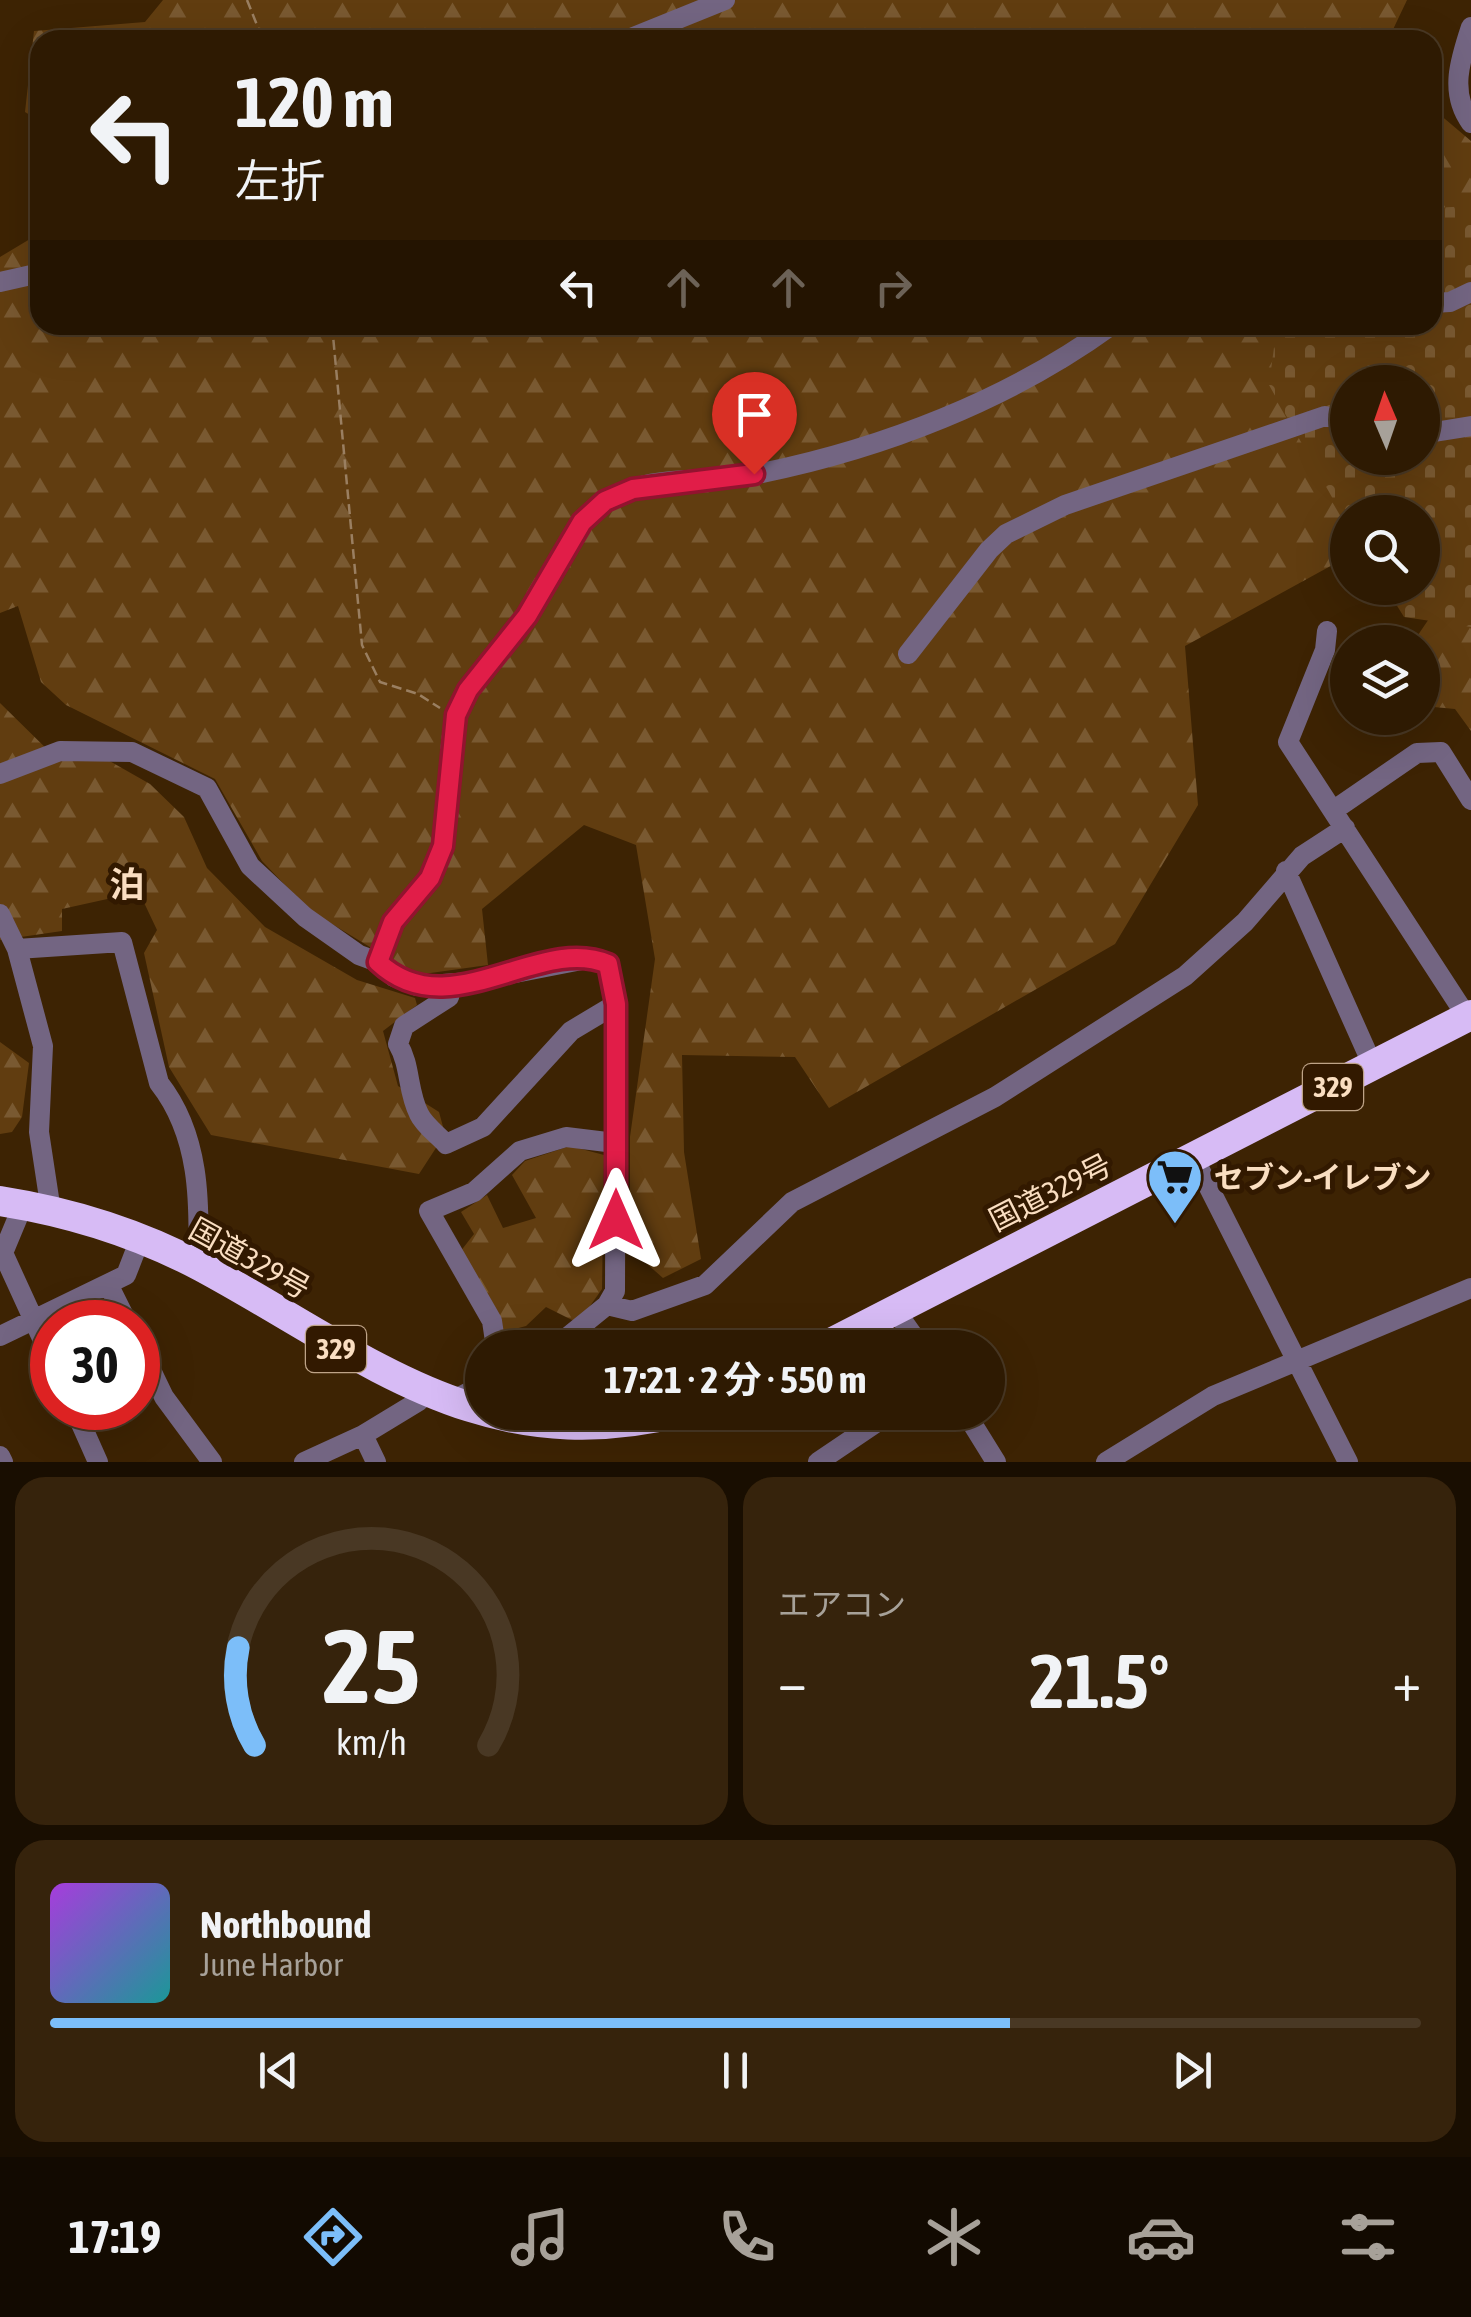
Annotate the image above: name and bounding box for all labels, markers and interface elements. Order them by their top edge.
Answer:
text: 120 m [235,62,394,142]
icon: left [70,70,200,200]
text: 左折 [235,155,325,207]
icon: left [551,260,606,315]
icon: ahead [656,260,711,315]
icon: ahead [761,260,816,315]
icon: right [866,260,921,315]
north arrow [1330,365,1440,475]
map controls [1330,365,1440,735]
pin [712,372,797,475]
icon: arrive [727,387,782,442]
button: search [1330,495,1440,605]
button: layers [1330,625,1440,735]
district label: 泊 [109,864,145,904]
road number: 329 [1303,1064,1363,1110]
street label: 国道329号 [983,1147,1117,1237]
supermarket icon: セブン-イレブン [1145,1147,1205,1226]
place label: セブン-イレブン [1214,1160,1432,1194]
position arrow [564,1168,668,1272]
street label: 国道329号 [184,1211,316,1305]
speed limit sign: 30 [30,1300,160,1430]
road number: 329 [306,1326,366,1372]
text: 17:21 · 2 分 · 550 m [604,1358,866,1401]
text: エアコン [778,1586,906,1623]
text: 25 [323,1606,420,1725]
text: 21.5° [1030,1638,1169,1724]
text: − [778,1650,807,1713]
text: + [1392,1650,1421,1713]
text: km/h [336,1722,407,1763]
text: Northbound [200,1903,371,1946]
text: June Harbor [200,1946,343,1983]
icon: previous [251,2043,306,2098]
icon: pause [708,2043,763,2098]
icon: next [1165,2043,1220,2098]
icon: directions [298,2202,368,2272]
icon: music [505,2202,575,2272]
icon: phone [712,2202,782,2272]
icon: climate [919,2202,989,2272]
icon: car [1126,2202,1196,2272]
icon: filters [1333,2202,1403,2272]
text: 17:19 [68,2211,161,2263]

